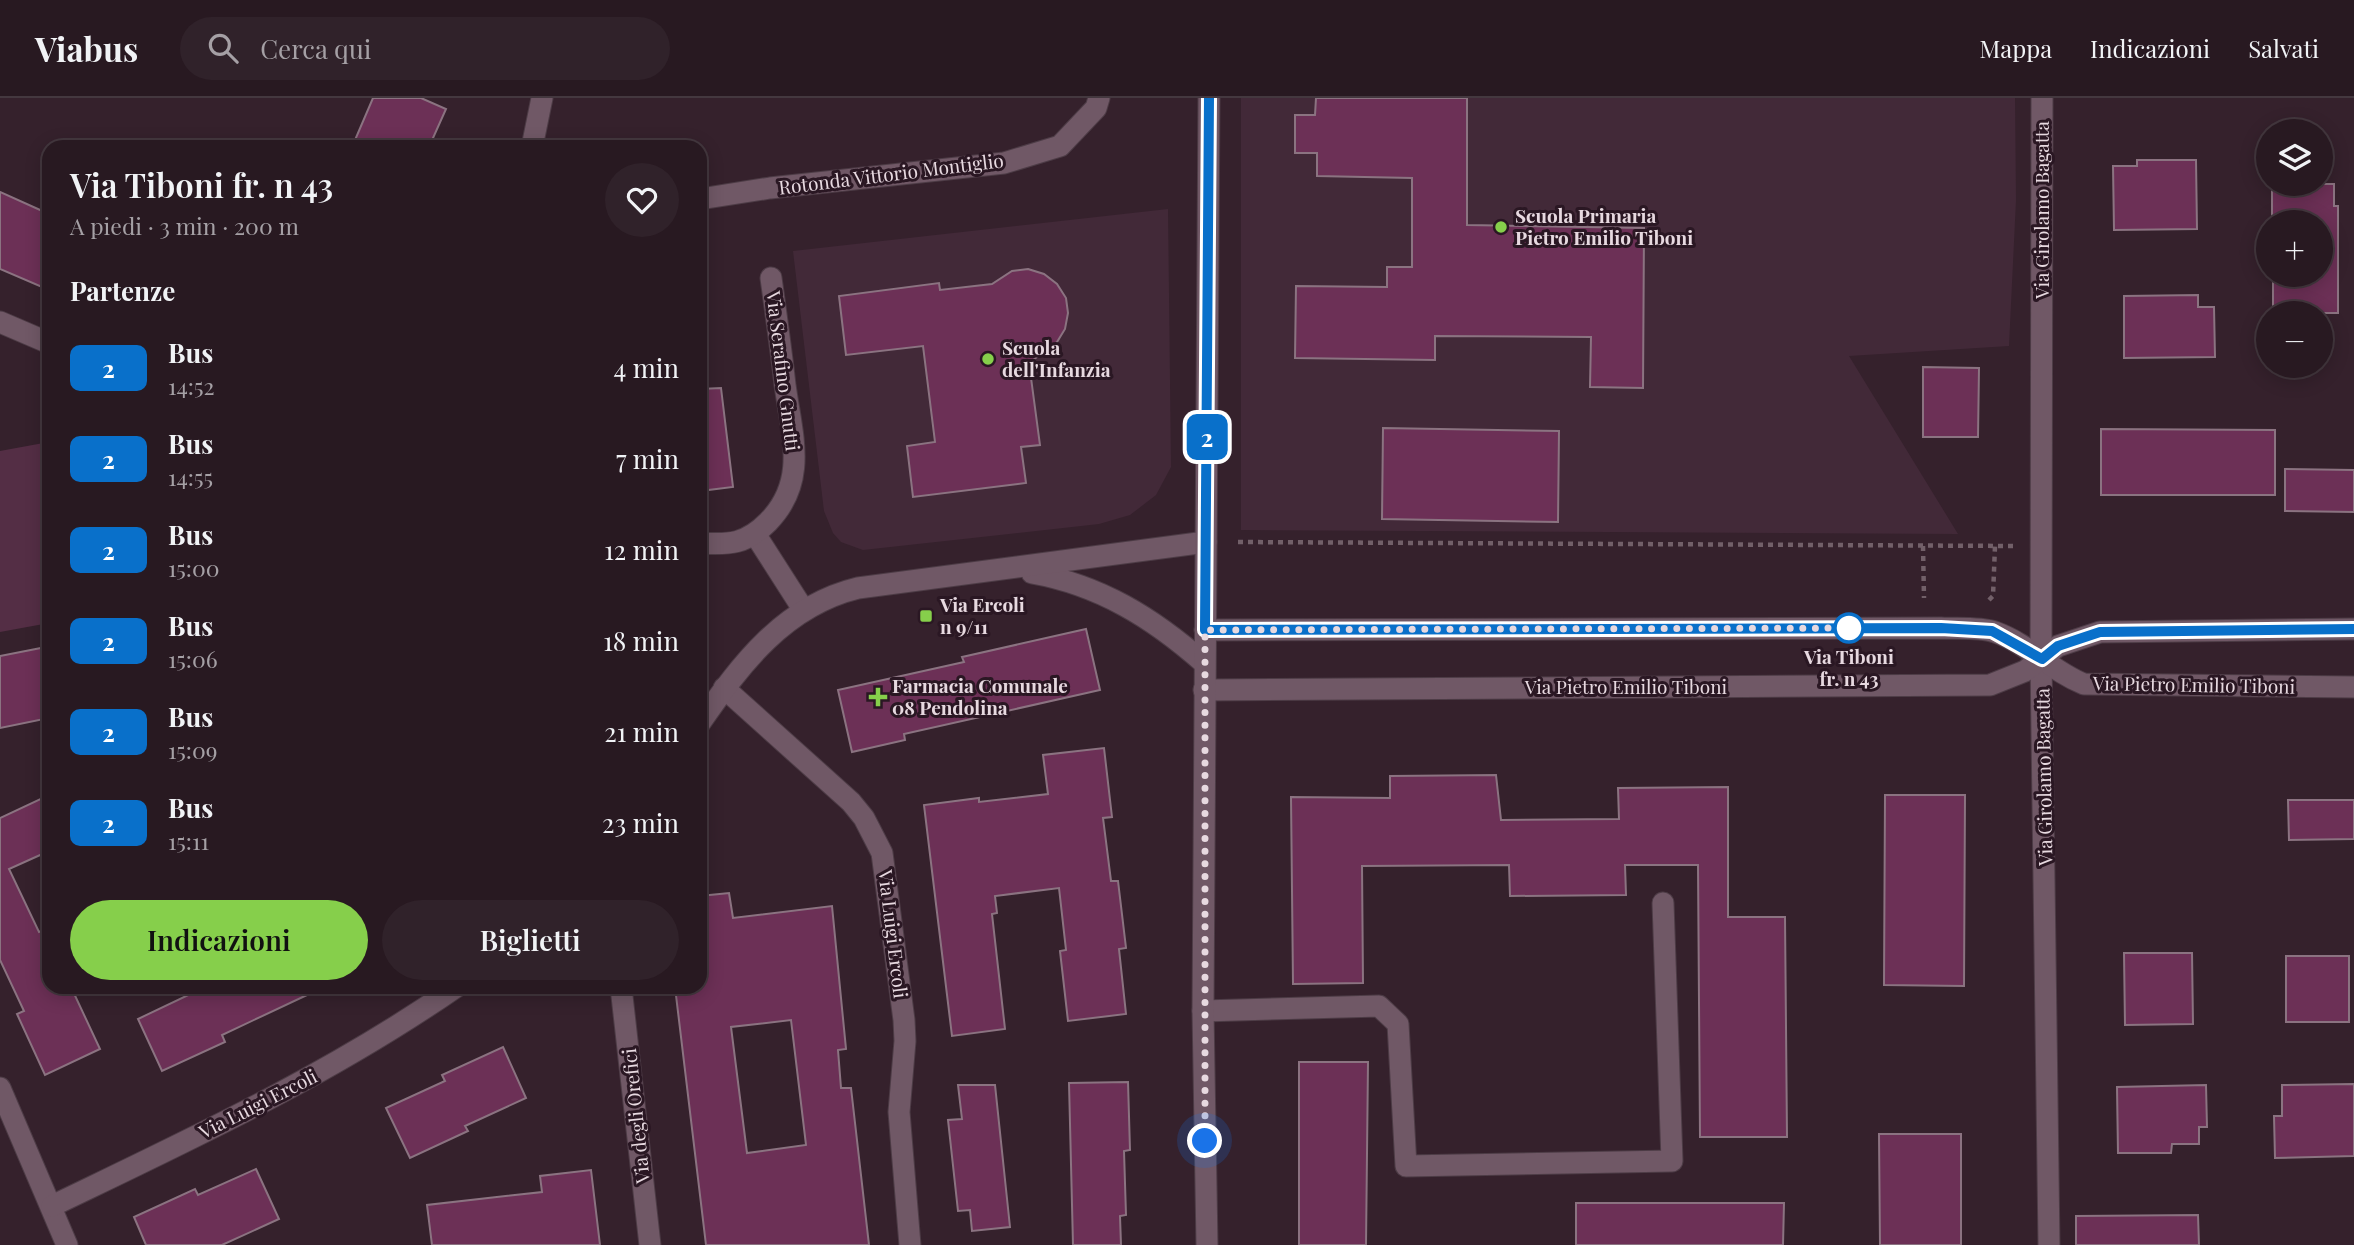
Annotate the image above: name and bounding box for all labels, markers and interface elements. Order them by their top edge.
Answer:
search box [180,17,670,80]
text: Viabus [35,26,138,70]
icon: search [204,29,242,67]
text: Cerca qui [260,31,371,66]
text: Mappa [1980,32,2052,64]
text: Indicazioni [2090,32,2210,64]
text: Salvati [2248,32,2319,64]
map controls [2256,119,2333,378]
button: layers [2256,119,2333,196]
street label: Via Girolamo Bagatta [2028,121,2054,300]
street label: Rotonda Vittorio Montiglio [777,146,1005,200]
text: Via Tiboni fr. n 43 [70,162,333,206]
button: heart [605,163,679,237]
place label: Scuola Primaria Pietro Emilio Tiboni [1515,202,1693,250]
text: A piedi · 3 min · 200 m [70,210,299,241]
button: + [2256,210,2333,287]
marker: Scuola Primaria Pietro Emilio Tiboni [1493,219,1509,235]
text: Partenze [70,273,175,308]
street label: Via Serafino Gnutti [761,288,807,453]
button: − [2256,301,2333,378]
place label: Scuola dell'Infanzia [1002,334,1111,382]
text: Bus [168,335,213,370]
text: 4 min [613,350,679,385]
marker: Scuola dell'Infanzia [980,351,996,367]
text: 2 [102,352,115,384]
text: 14:52 [168,370,215,401]
line badge: 2 [1184,414,1230,460]
text: 2 [1201,421,1213,453]
text: Bus [168,426,213,461]
text: 7 min [616,441,679,476]
text: 2 [102,443,115,475]
text: 14:55 [168,461,213,492]
text: Bus [168,517,213,552]
text: 12 min [604,532,679,567]
text: 2 [102,534,115,566]
text: 15:00 [168,552,220,583]
place label: Via Ercoli n 9/11 [939,591,1025,639]
text: Bus [168,608,213,643]
marker: Via Ercoli n 9/11 [918,608,934,624]
marker: Via Tiboni fr. n 43 [1834,613,1864,643]
text: 18 min [603,623,679,658]
text: 2 [102,625,115,657]
text: 15:06 [168,643,218,674]
place label: Via Tiboni fr. n 43 [1803,643,1894,691]
street label: Via Pietro Emilio Tiboni [2092,669,2296,699]
place label: Farmacia Comunale 08 Pendolina [892,672,1068,720]
street label: Via Pietro Emilio Tiboni [1524,673,1728,699]
street label: Via Girolamo Bagatta [2028,687,2058,867]
marker: Farmacia Comunale 08 Pendolina [870,689,886,705]
text: Bus [168,699,213,734]
text: 21 min [604,714,679,749]
text: 2 [102,716,115,748]
text: 15:09 [168,734,217,765]
text: Bus [168,790,213,825]
text: 23 min [602,805,679,840]
text: 2 [102,807,115,839]
text: 15:11 [168,825,209,856]
street label: Via Luigi Ercoli [873,867,915,1000]
button: Indicazioni [70,900,368,980]
button: Biglietti [382,900,679,980]
street label: Via degli Orefici [615,1047,655,1186]
street label: Via Luigi Ercoli [193,1062,321,1144]
your location [1187,1123,1222,1158]

